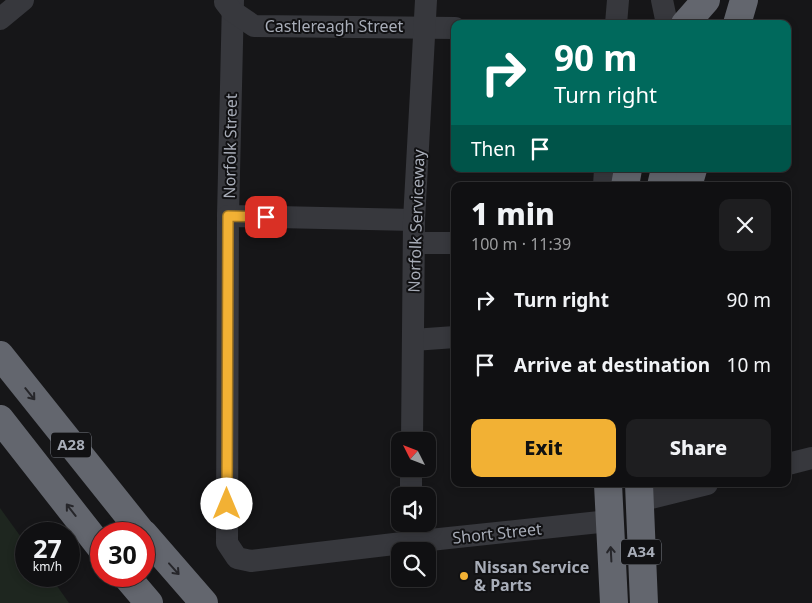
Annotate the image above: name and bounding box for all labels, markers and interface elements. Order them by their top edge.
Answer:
street label: Castlereagh Street [265,15,403,37]
text: 90 m [554,34,637,81]
icon: right [471,40,536,105]
text: Turn right [554,79,657,109]
street label: Norfolk Street [218,93,242,199]
icon: arrive [526,135,554,163]
text: Then [471,136,516,162]
street label: Norfolk Serviceway [403,148,430,293]
text: 1 min [471,193,555,234]
pin [245,196,287,238]
button: close [719,199,771,251]
icon: arrive [252,203,280,231]
text: 100 m · 11:39 [471,233,571,255]
icon: right [471,286,499,314]
text: Turn right [514,287,609,313]
text: 90 m [727,287,771,313]
icon: arrive [471,351,499,379]
text: Arrive at destination [514,352,710,378]
text: 10 m [727,352,771,378]
one-way arrow [25,387,36,400]
button: Exit [471,419,616,477]
button: Share [626,419,771,477]
road number: A28 [51,432,91,458]
north arrow [391,432,436,478]
map controls [391,432,436,587]
position arrow [200,477,252,529]
button: sound [391,487,436,532]
one-way arrow [66,503,77,516]
street label: Short Street [451,517,543,549]
speed limit sign: 30 [90,522,155,587]
text: 27 [33,531,62,565]
road number: A34 [621,540,661,564]
button: search [391,542,436,587]
one-way arrow [607,547,616,563]
place label: Nissan Service & Parts [474,556,589,596]
text: km/h [33,558,62,575]
one-way arrow [168,562,180,575]
marker: Nissan Service & Parts [458,570,470,582]

